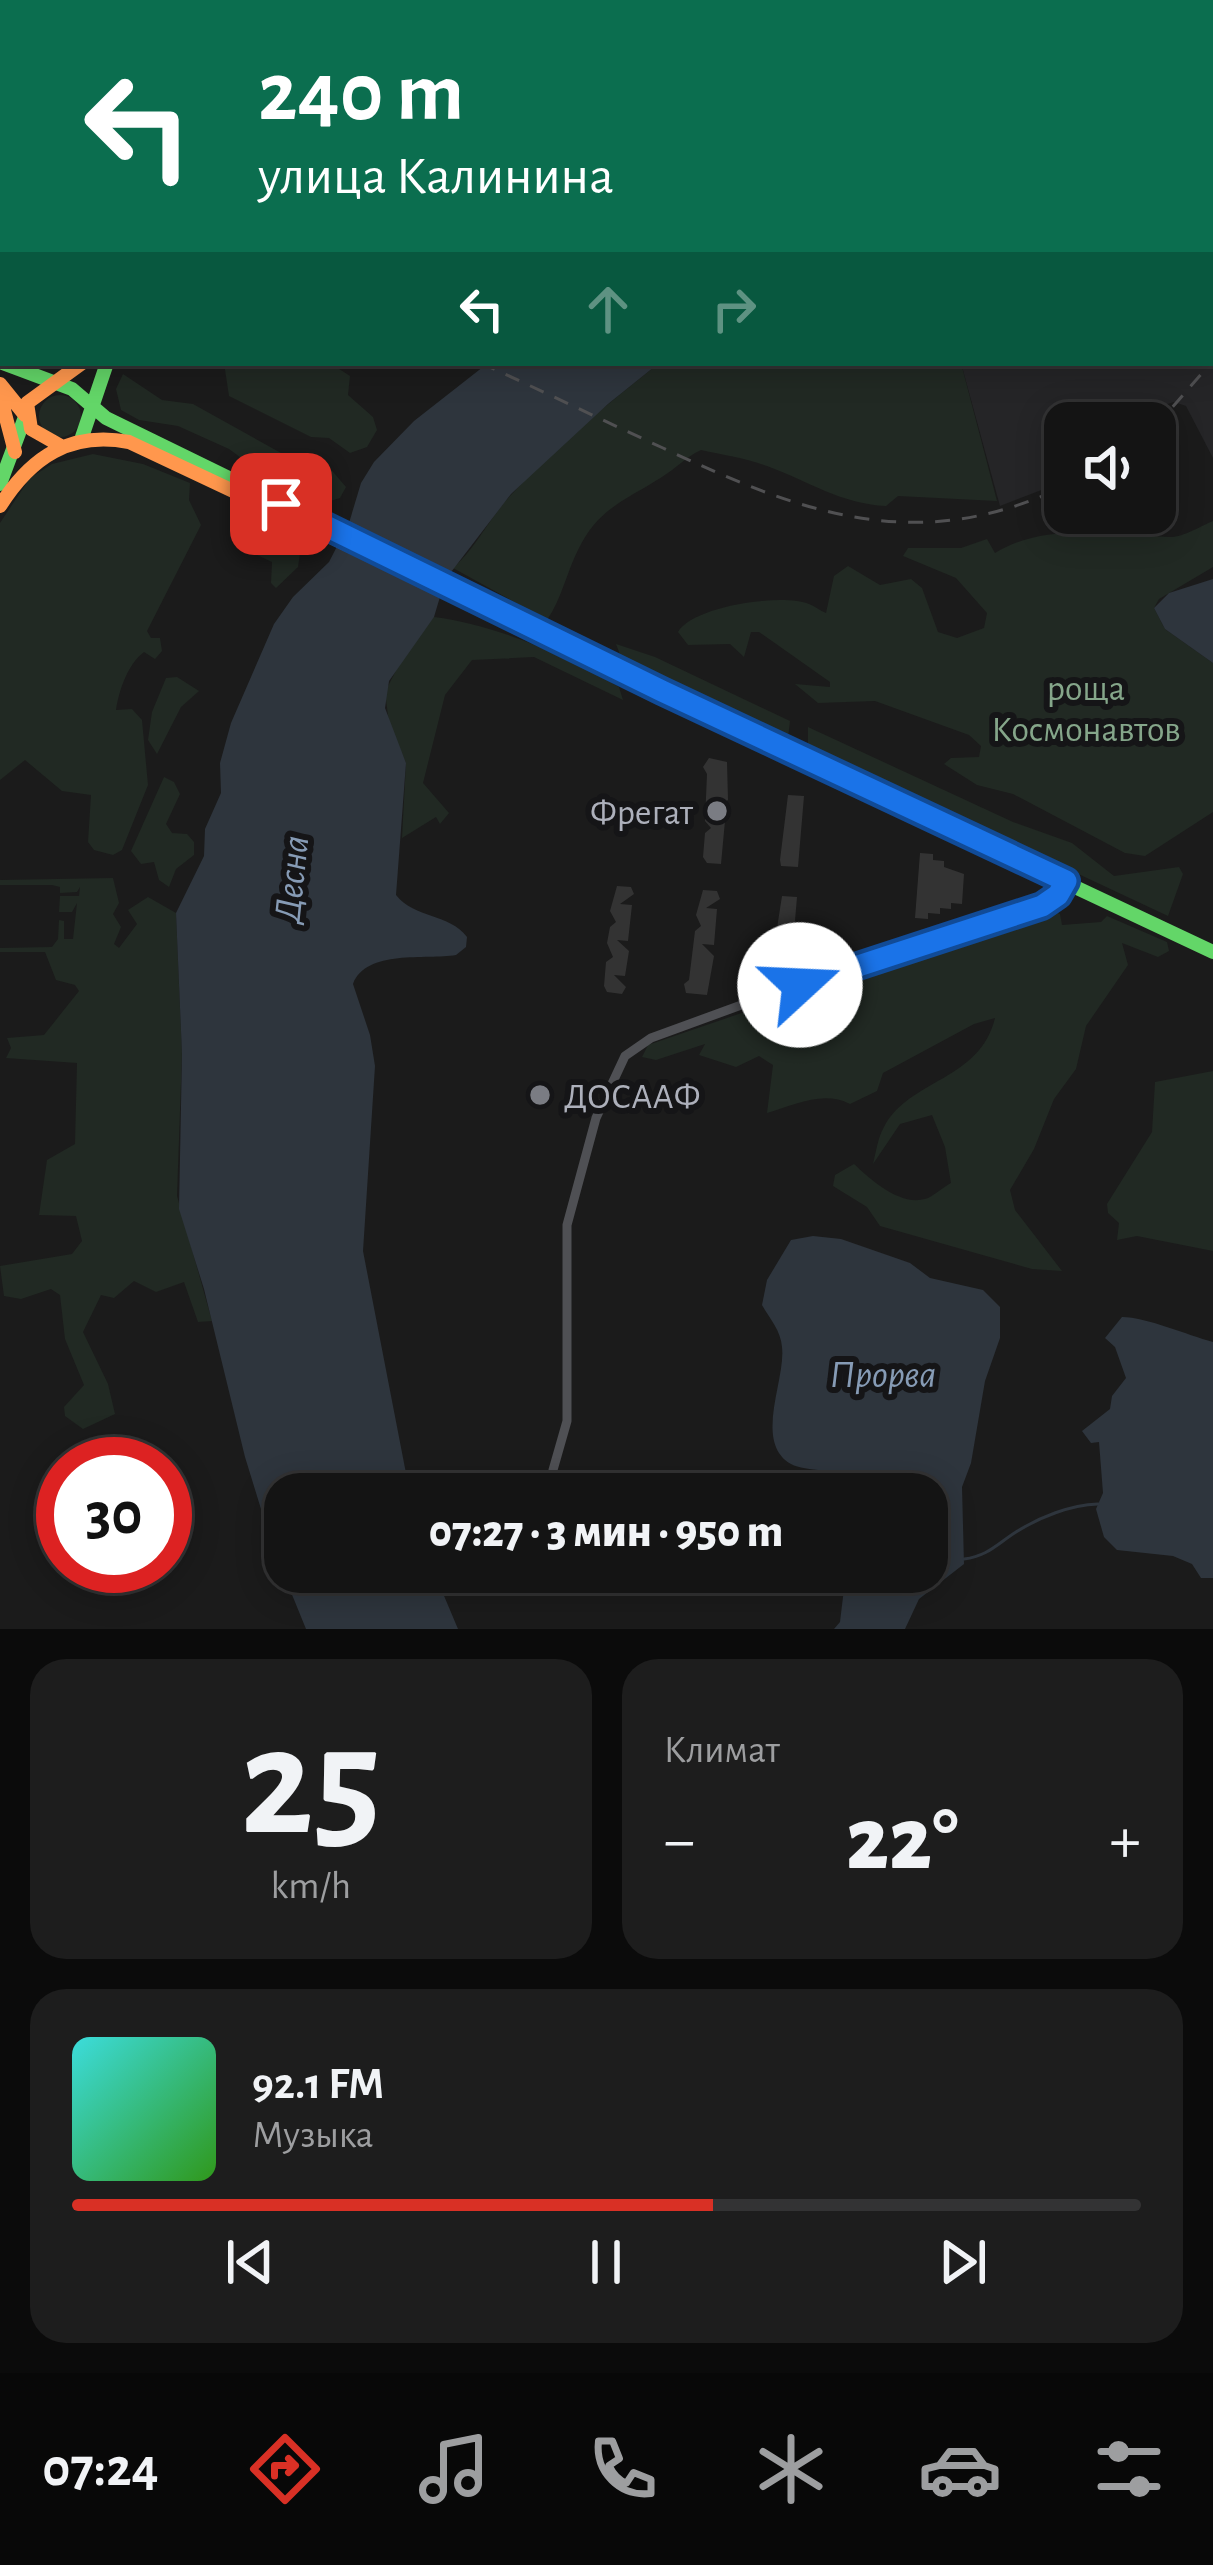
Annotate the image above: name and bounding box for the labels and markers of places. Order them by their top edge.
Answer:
pin [230,453,332,555]
place label: Фрегат [590,795,694,831]
marker: Фрегат [704,798,730,824]
place label: ДОСААФ [564,1079,700,1115]
marker: ДОСААФ [527,1082,553,1108]

